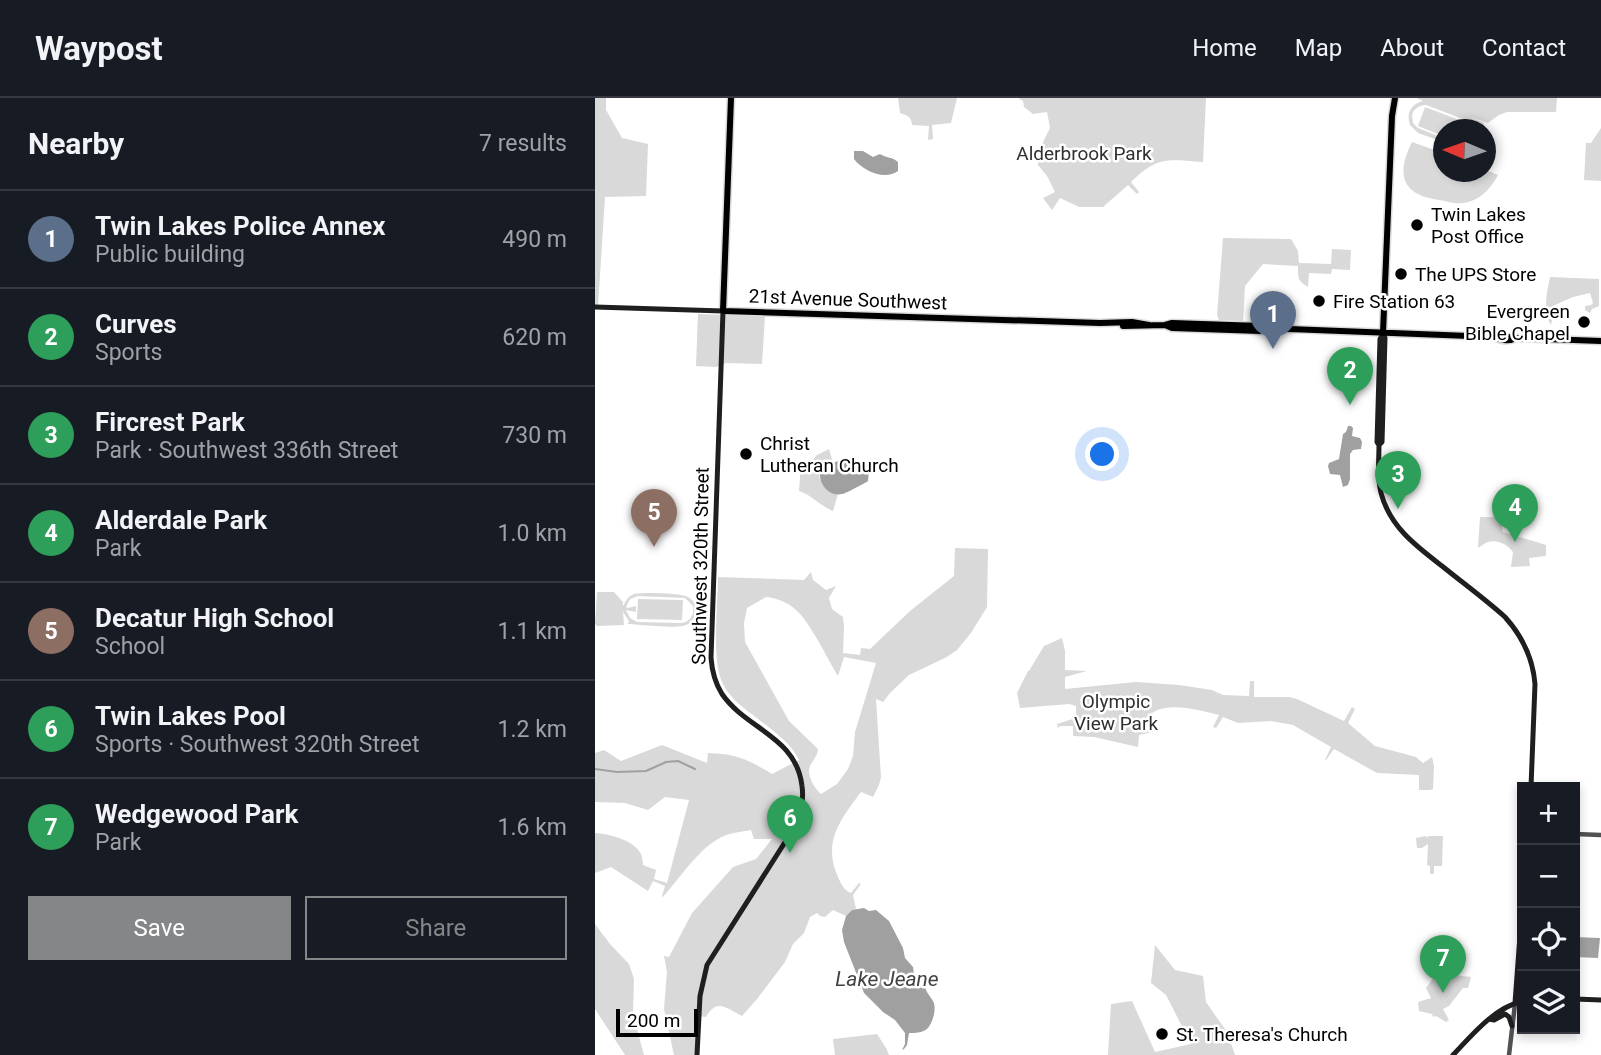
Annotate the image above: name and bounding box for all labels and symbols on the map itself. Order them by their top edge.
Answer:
north arrow [1433,119,1496,182]
park label: Alderbrook Park [1016,142,1152,165]
place label: Twin Lakes Post Office [1431,203,1526,248]
marker: Twin Lakes Post Office [1409,217,1425,233]
place label: The UPS Store [1415,263,1536,286]
marker: The UPS Store [1393,266,1409,282]
street label: 21st Avenue Southwest [748,285,948,314]
place label: Fire Station 63 [1333,290,1455,313]
pin: 1 [1250,291,1296,349]
marker: Fire Station 63 [1311,293,1327,309]
place label: Evergreen Bible Chapel [1465,300,1570,345]
marker: Evergreen Bible Chapel [1576,314,1592,330]
pin: 2 [1327,347,1373,405]
place label: Christ Lutheran Church [760,432,899,477]
your location [1085,437,1119,471]
marker: Christ Lutheran Church [738,446,754,462]
pin: 3 [1375,451,1421,509]
street label: Southwest 320th Street [687,467,714,665]
pin: 4 [1492,484,1538,542]
pin: 5 [631,489,677,547]
park label: Olympic View Park [1074,690,1158,735]
pin: 6 [767,795,813,853]
pin: 7 [1420,935,1466,993]
water label: Lake Jeane [835,967,939,991]
scale bar [616,1006,698,1038]
place label: St. Theresa's Church [1176,1023,1348,1046]
marker: St. Theresa's Church [1154,1026,1170,1042]

